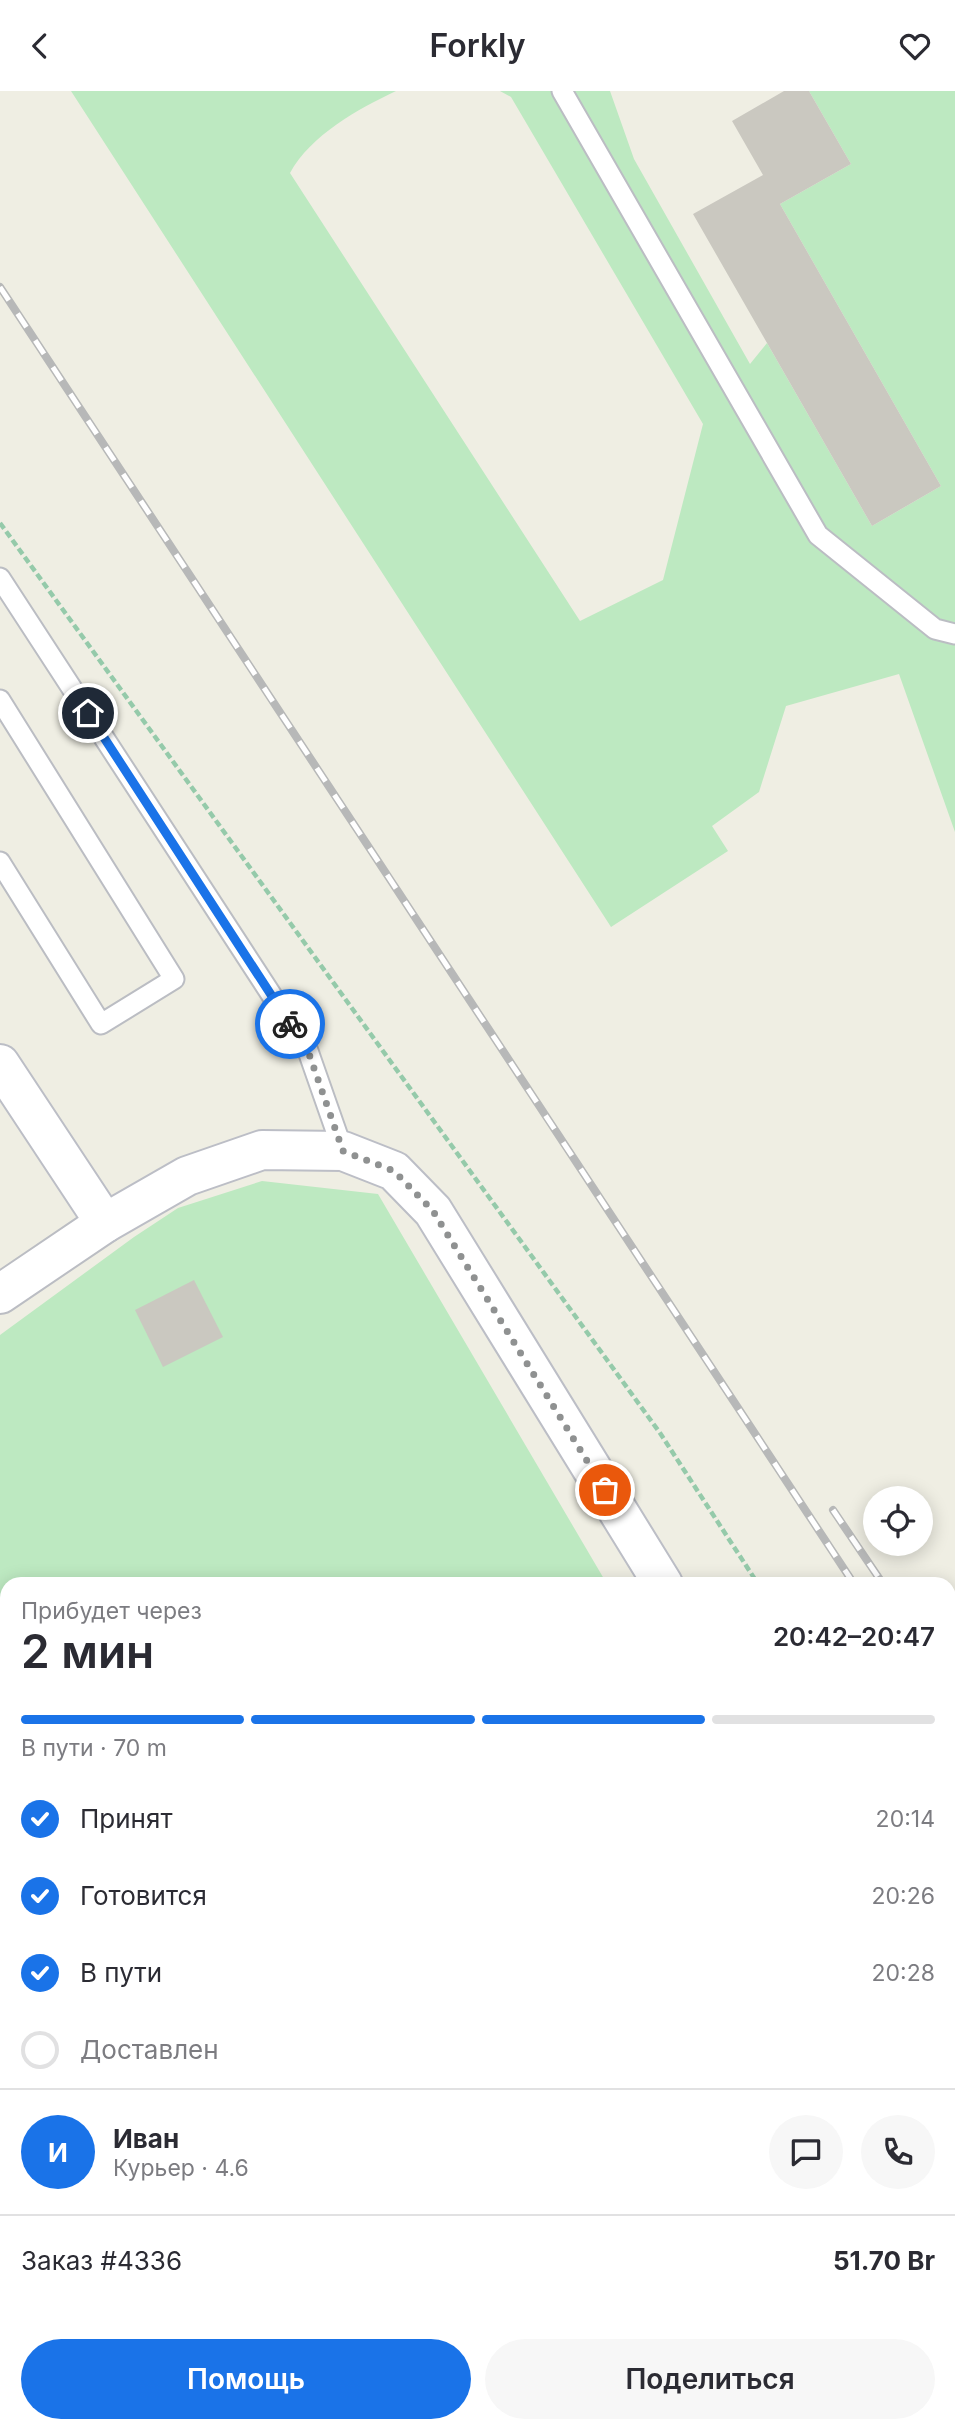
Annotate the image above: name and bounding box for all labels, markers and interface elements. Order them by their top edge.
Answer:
text: Forkly [429,26,526,65]
icon: back [21,27,59,65]
icon: heart [896,27,934,65]
pin [58,683,118,743]
icon: home [69,694,107,732]
courier [255,989,325,1059]
icon: bike [271,1005,309,1043]
pin [575,1460,635,1520]
icon: bag [586,1471,624,1509]
map controls [863,1486,933,1556]
button: locate [863,1486,933,1556]
text: Прибудет через [21,1597,202,1625]
text: 20:42–20:47 [773,1621,935,1652]
text: 2 мин [21,1623,154,1679]
text: В пути · 70 m [21,1734,167,1762]
icon: check [21,1800,59,1838]
text: Принят [80,1803,173,1834]
text: 20:14 [876,1805,935,1833]
icon: check [21,1877,59,1915]
text: Готовится [80,1880,207,1911]
text: 20:26 [872,1882,935,1910]
icon: check [21,1954,59,1992]
text: В пути [80,1957,162,1988]
text: 20:28 [872,1959,935,1987]
text: Доставлен [80,2034,219,2065]
button: chat [769,2115,843,2189]
button: phone [861,2115,935,2189]
text: Иван [113,2123,179,2154]
text: И [48,2137,68,2168]
text: Курьер · 4.6 [113,2154,249,2182]
text: Заказ #4336 [21,2245,182,2276]
text: 51.70 Br [833,2245,935,2276]
button: Помощь [21,2339,471,2419]
button: Поделиться [485,2339,935,2419]

